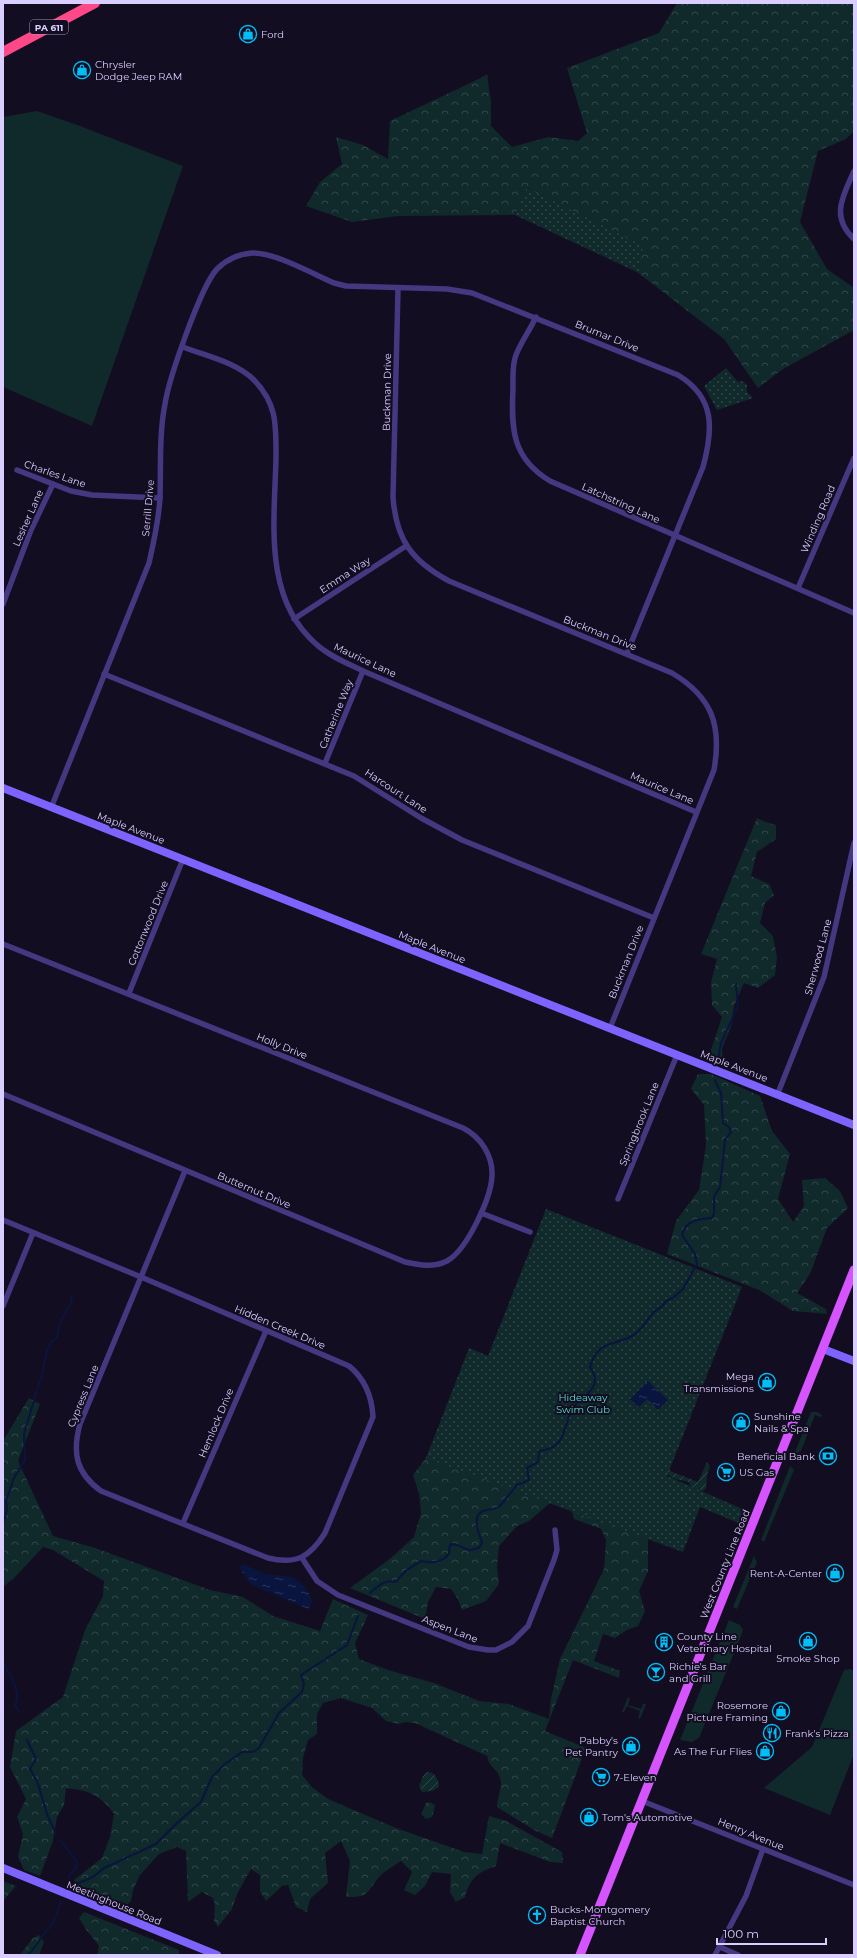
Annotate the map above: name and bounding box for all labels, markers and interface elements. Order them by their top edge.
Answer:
road number: PA 611 [30,20,68,34]
shop icon: Ford [238,24,258,44]
place label: Ford [261,28,284,41]
place label: Chrysler Dodge Jeep RAM [95,58,182,83]
shop icon: Chrysler Dodge Jeep RAM [72,60,92,80]
street label: Brumar Drive [573,317,641,355]
street label: Buckman Drive [380,353,394,431]
street label: Charles Lane [22,457,88,491]
street label: Serrill Drive [139,479,157,537]
street label: Latchstring Lane [580,480,662,526]
street label: Winding Road [798,483,838,555]
street label: Lesher Lane [10,488,46,548]
street label: Emma Way [317,553,373,596]
street label: Buckman Drive [561,612,639,654]
street label: Maurice Lane [332,640,398,680]
street label: Catherine Way [316,677,356,751]
street label: Harcourt Lane [362,766,430,816]
street label: Maurice Lane [628,769,696,807]
street label: Maple Avenue [95,809,167,847]
street label: Cottonwood Drive [125,879,171,967]
street label: Sherwood Lane [802,918,834,996]
street label: Buckman Drive [605,923,647,1001]
street label: Maple Avenue [396,928,468,966]
street label: Holly Drive [255,1030,309,1062]
street label: Maple Avenue [698,1047,770,1085]
street label: Springbrook Lane [616,1080,662,1168]
street label: Butternut Drive [215,1169,293,1211]
street label: Hidden Creek Drive [233,1302,327,1352]
street label: Cypress Lane [65,1363,101,1429]
place label: Mega Transmissions [684,1370,754,1395]
shop icon: Mega Transmissions [757,1372,777,1392]
street label: Hemlock Drive [196,1386,236,1460]
park label: Hideaway Swim Club [556,1391,610,1416]
place label: Sunshine Nails & Spa [754,1410,809,1435]
shop icon: Sunshine Nails & Spa [731,1412,751,1432]
bank icon: Beneficial Bank [818,1446,838,1466]
place label: Beneficial Bank [737,1450,815,1463]
supermarket icon: US Gas [716,1462,736,1482]
place label: US Gas [739,1466,774,1479]
street label: West County Line Road [697,1507,753,1621]
shop icon: Rent-A-Center [825,1563,845,1583]
place label: Rent-A-Center [750,1567,822,1580]
street label: Aspen Lane [420,1612,480,1646]
place label: County Line Veterinary Hospital [677,1630,772,1655]
shop icon: Smoke Shop [798,1631,818,1651]
building icon: County Line Veterinary Hospital [654,1632,674,1652]
place label: Smoke Shop [776,1652,840,1665]
place label: Richie's Bar and Grill [669,1660,727,1685]
bar icon: Richie's Bar and Grill [646,1662,666,1682]
place label: Rosemore Picture Framing [686,1699,768,1724]
shop icon: Rosemore Picture Framing [771,1701,791,1721]
restaurant icon: Frank's Pizza [762,1723,782,1743]
place label: Frank's Pizza [785,1727,849,1740]
place label: Pabby's Pet Pantry [565,1734,619,1759]
shop icon: Pabby's Pet Pantry [621,1736,641,1756]
shop icon: As The Fur Flies [755,1741,775,1761]
place label: As The Fur Flies [674,1745,752,1758]
supermarket icon: 7-Eleven [591,1767,611,1787]
place label: 7-Eleven [614,1771,657,1784]
shop icon: Tom's Automotive [579,1807,599,1827]
place label: Tom's Automotive [602,1811,692,1824]
street label: Henry Avenue [716,1815,786,1853]
street label: Meetinghouse Road [65,1878,163,1928]
place label: Bucks-Montgomery Baptist Church [550,1903,650,1928]
church icon: Bucks-Montgomery Baptist Church [527,1905,547,1925]
scale bar [717,1920,826,1946]
text: 100 m [723,1926,759,1941]

